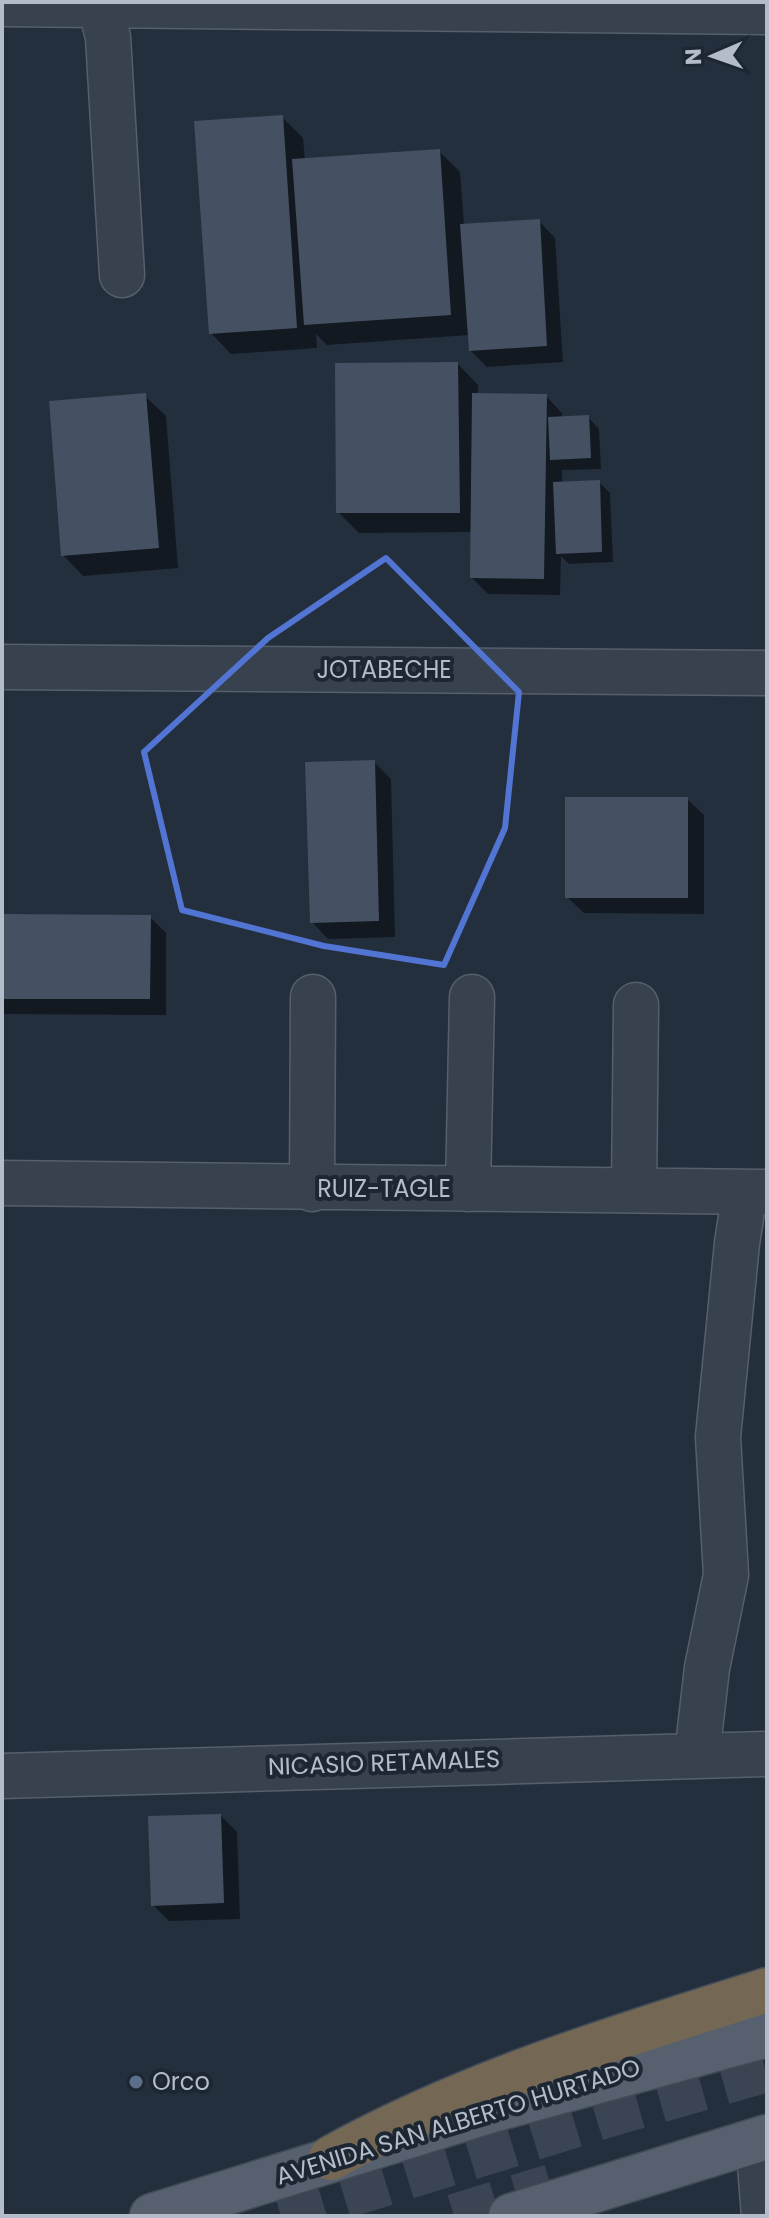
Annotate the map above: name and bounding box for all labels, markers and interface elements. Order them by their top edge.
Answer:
north arrow [673,16,753,96]
text: N [678,48,709,65]
street label: JOTABECHE [316,653,452,686]
street label: RUIZ-TAGLE [317,1172,451,1205]
street label: NICASIO RETAMALES [267,1742,501,1783]
street label: AVENIDA SAN ALBERTO HURTADO [272,2050,644,2193]
place label: Orco [152,2065,210,2098]
marker: Orco [127,2073,145,2091]

